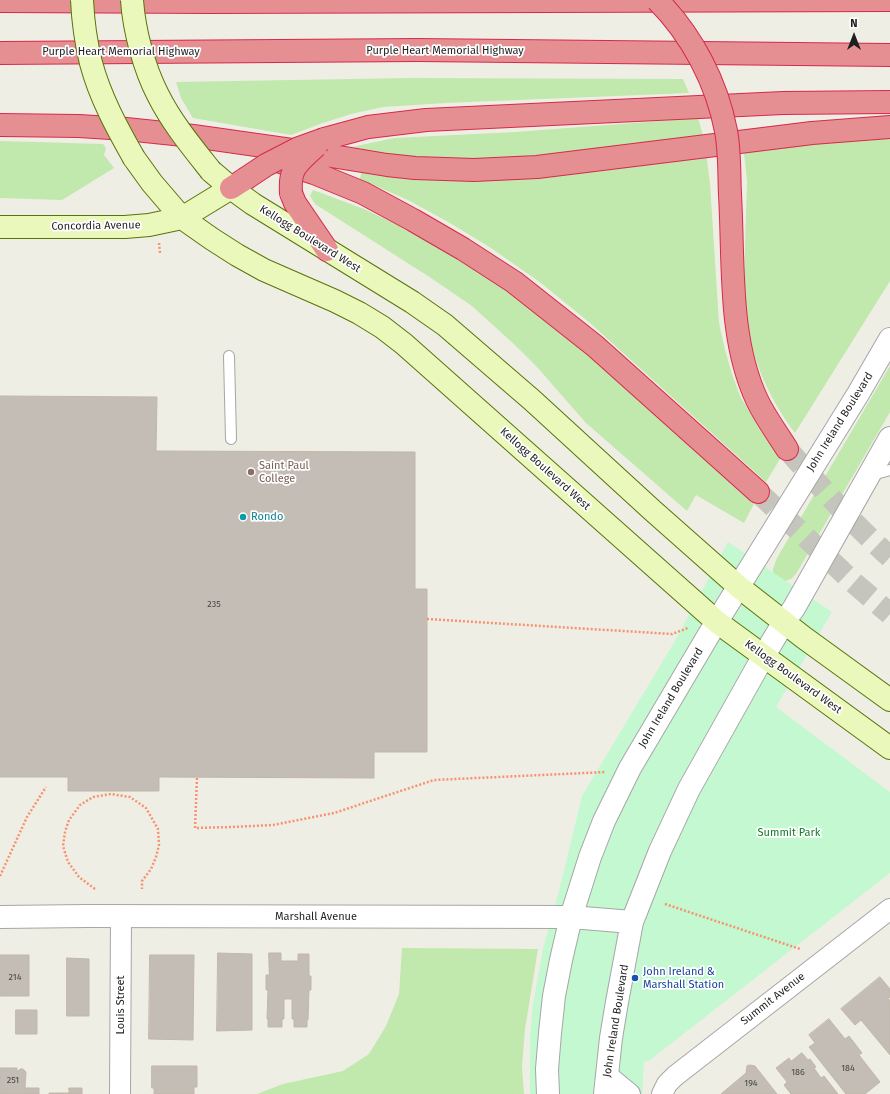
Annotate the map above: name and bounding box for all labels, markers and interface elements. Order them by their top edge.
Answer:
north arrow [834,16,874,56]
text: N [850,17,858,30]
street label: Purple Heart Memorial Highway [366,44,524,58]
street label: Purple Heart Memorial Highway [42,45,200,59]
street label: Kellogg Boulevard West [257,202,363,276]
street label: Concordia Avenue [51,219,141,233]
street label: John Ireland Boulevard [804,370,876,474]
street label: Kellogg Boulevard West [497,425,593,513]
place label: Saint Paul College [259,459,309,485]
marker: Saint Paul College [246,467,256,477]
place label: Rondo [251,510,283,524]
marker: Rondo [238,512,248,522]
house number: 235 [207,599,221,609]
street label: Kellogg Boulevard West [742,637,844,717]
street label: John Ireland Boulevard [636,646,706,750]
park label: Summit Park [758,826,820,840]
street label: Marshall Avenue [275,910,357,924]
street label: John Ireland Boulevard [601,964,631,1078]
place label: John Ireland & Marshall Station [643,965,724,991]
street label: Summit Avenue [738,970,808,1028]
house number: 214 [9,972,21,982]
marker: John Ireland & Marshall Station [630,973,640,983]
street label: Louis Street [114,975,128,1035]
house number: 184 [841,1063,855,1073]
house number: 186 [791,1067,805,1077]
house number: 251 [7,1075,19,1085]
house number: 194 [744,1078,758,1088]

